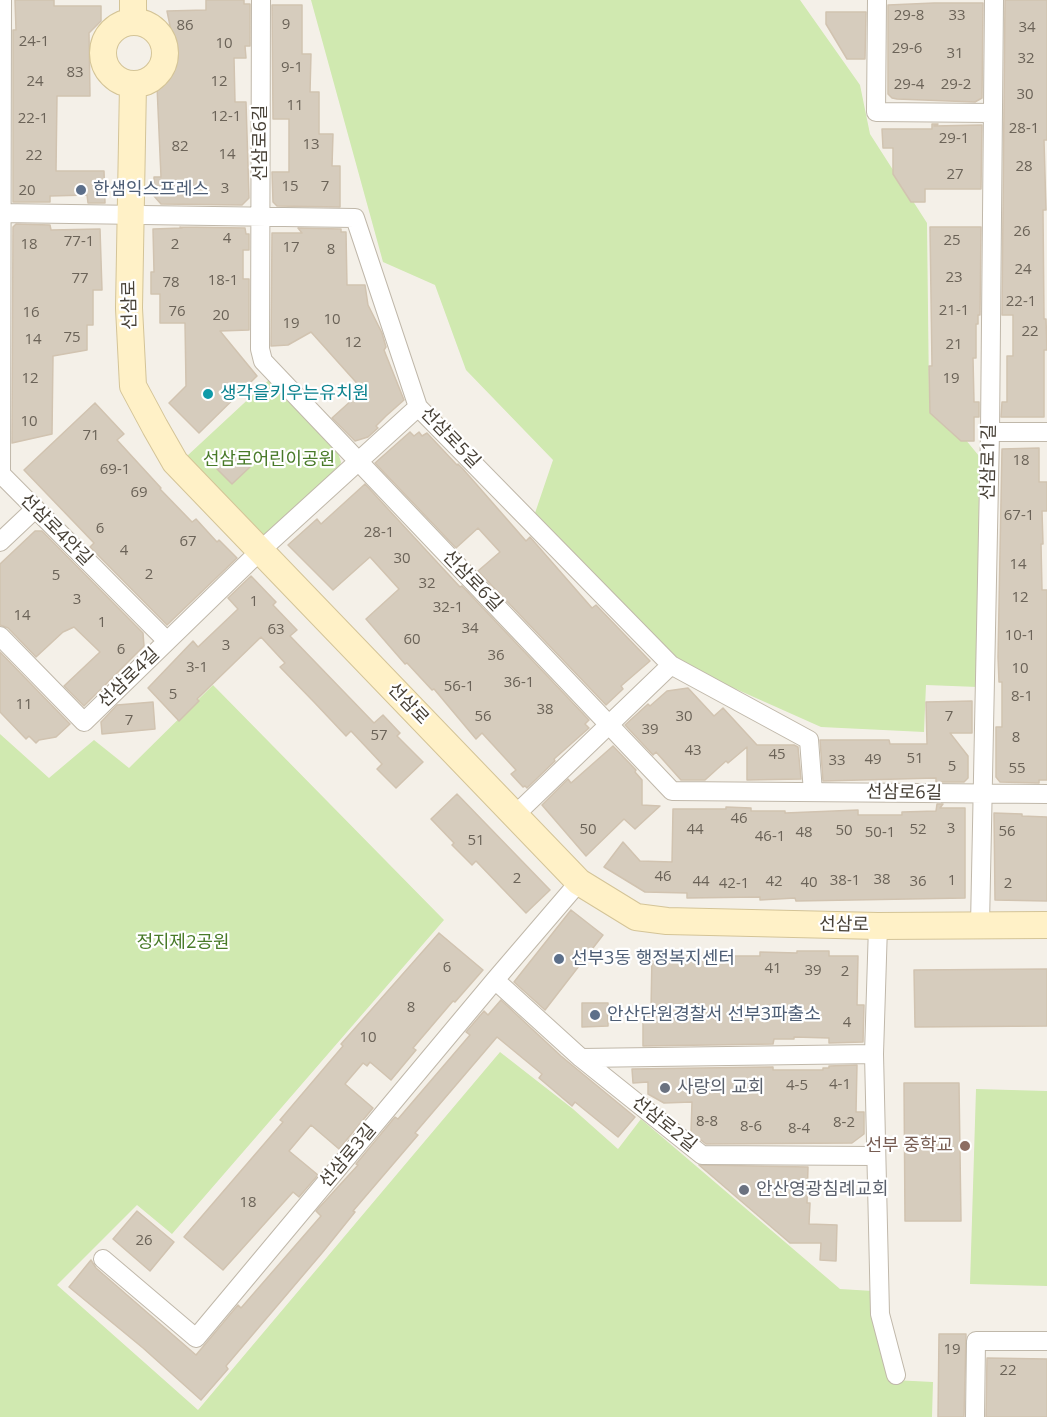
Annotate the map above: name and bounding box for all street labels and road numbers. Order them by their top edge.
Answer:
street label: 선삼로6길 [250,105,272,181]
street label: 선삼로 [119,280,141,330]
street label: 선삼로5길 [416,403,484,473]
street label: 선삼로1길 [978,424,1000,500]
street label: 선삼로4안길 [15,489,97,571]
street label: 선삼로6길 [438,546,506,616]
street label: 선삼로4길 [94,644,164,712]
street label: 선삼로 [383,679,433,729]
street label: 선삼로6길 [866,782,942,804]
street label: 선삼로 [819,914,869,936]
street label: 선삼로2길 [627,1092,701,1156]
street label: 선삼로3길 [315,1120,381,1192]

